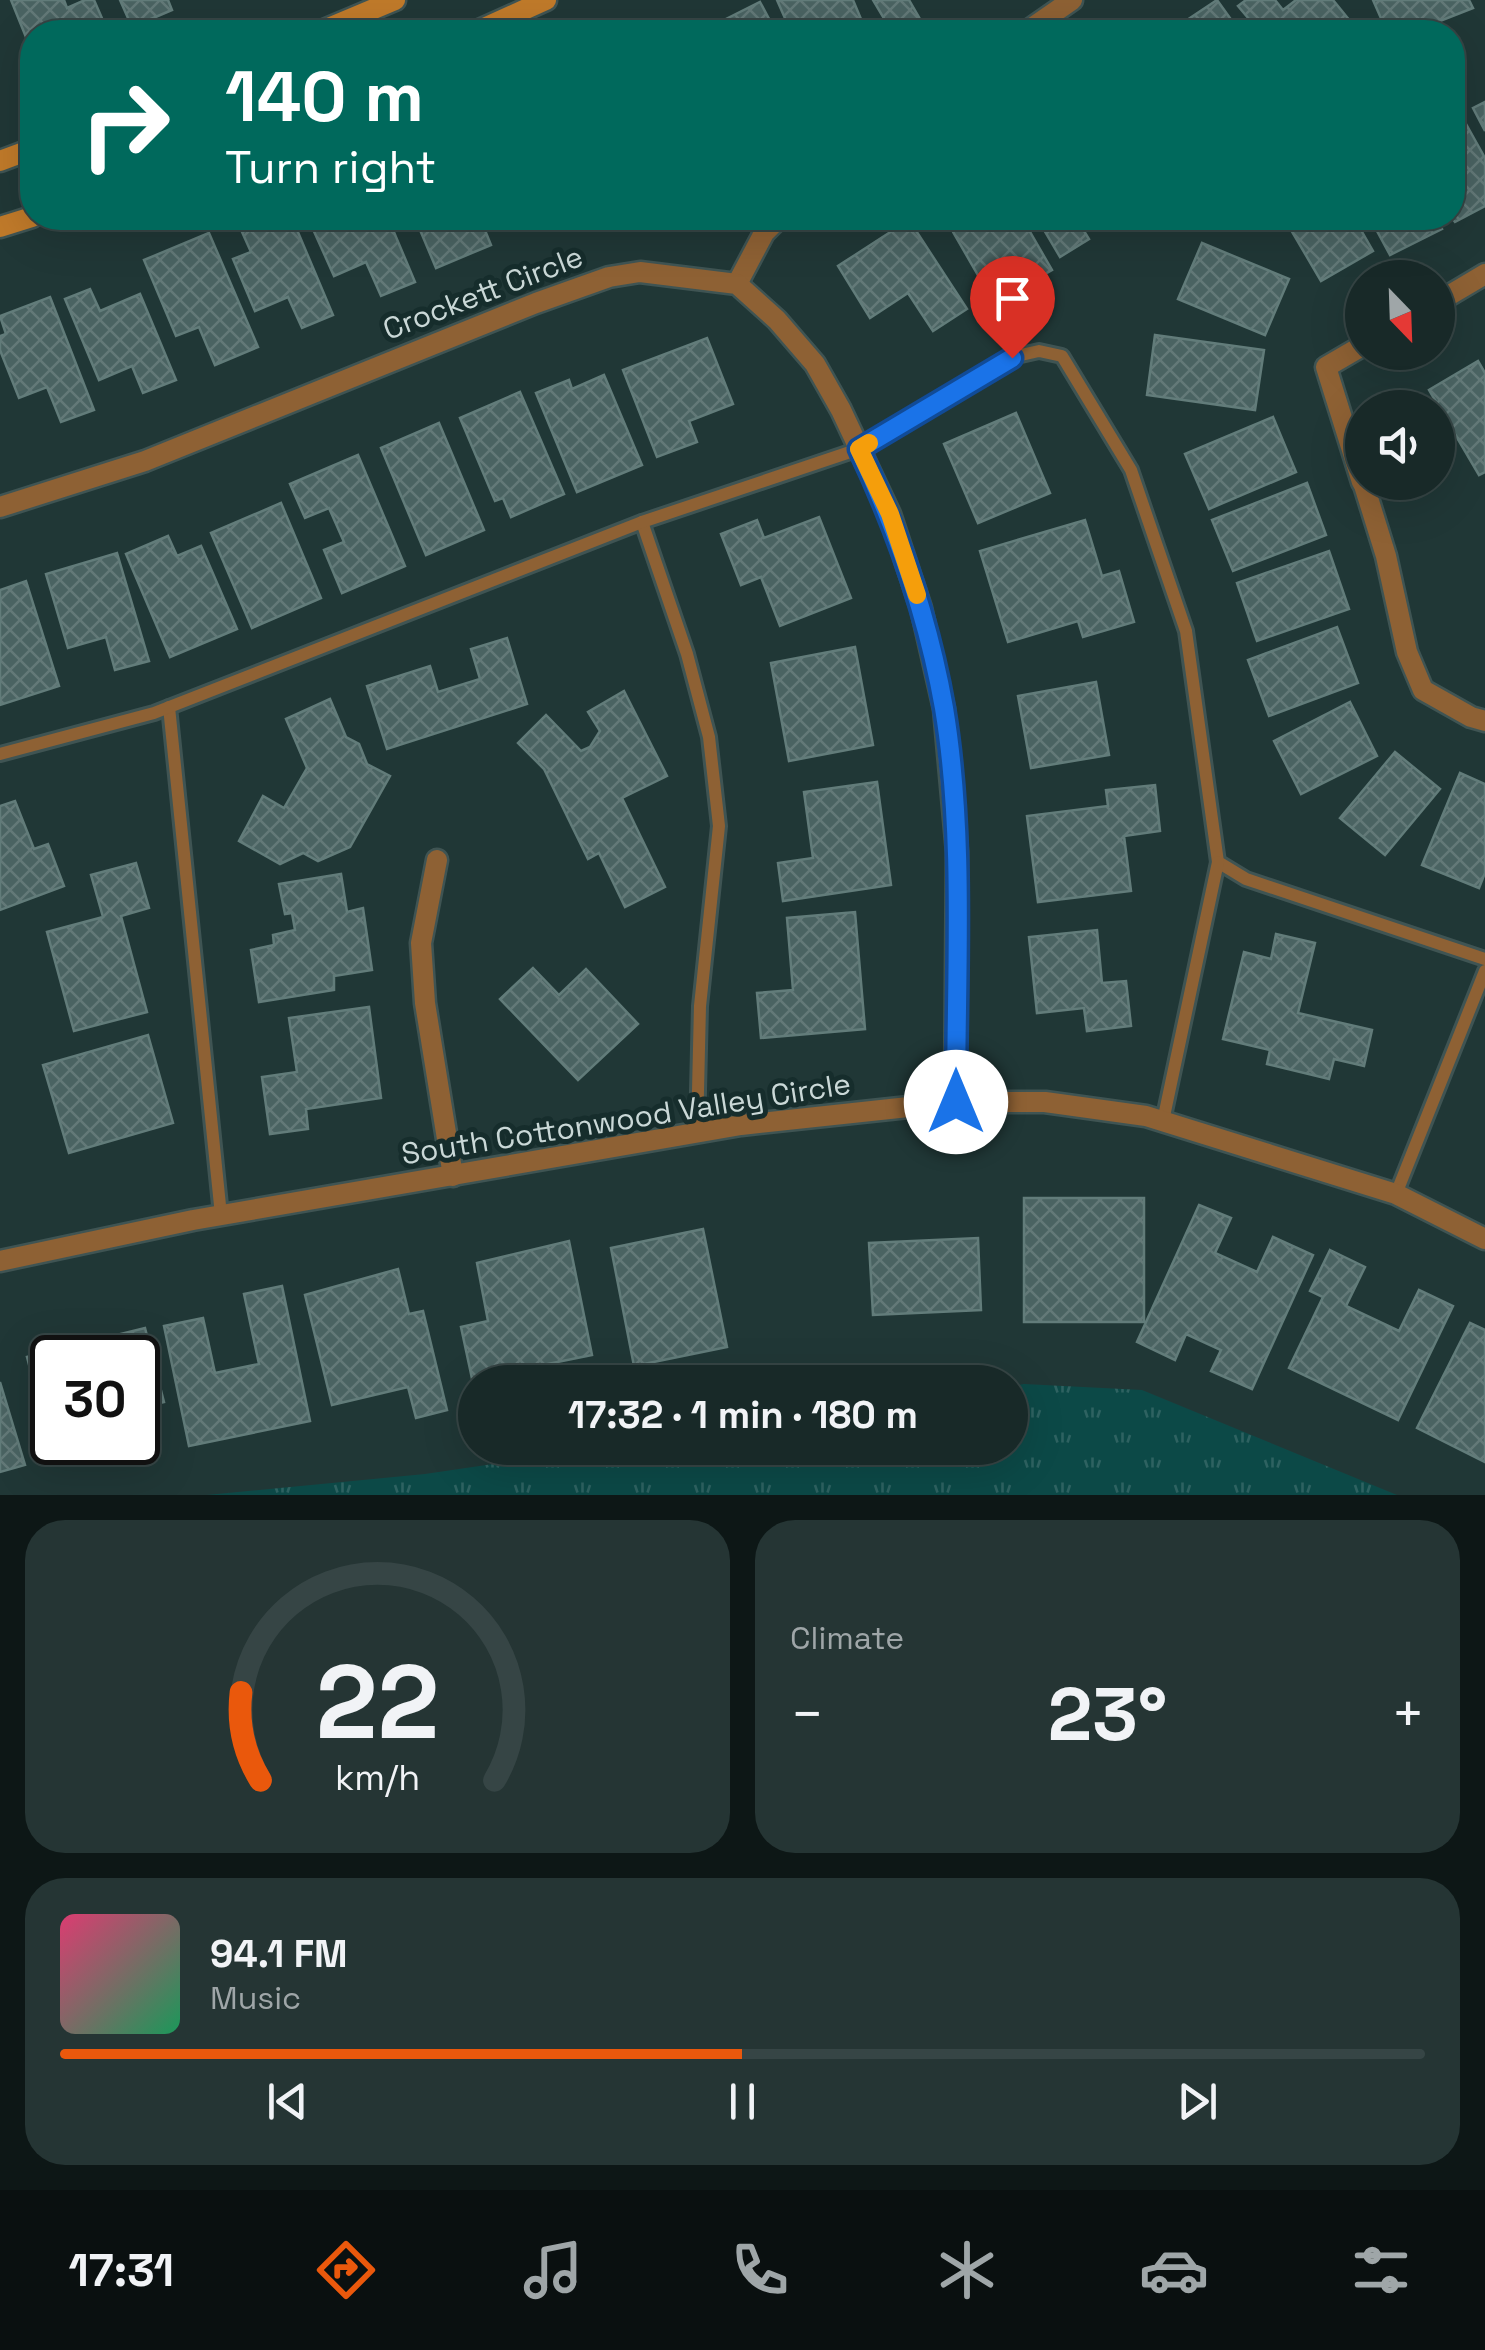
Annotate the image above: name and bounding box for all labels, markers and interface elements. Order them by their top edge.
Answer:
text: 140 m [225,52,424,141]
icon: right [60,60,190,190]
text: Turn right [225,139,436,196]
street label: Crockett Circle [377,236,588,349]
pin [970,256,1055,359]
north arrow [1345,260,1455,370]
map controls [1345,260,1455,500]
icon: arrive [985,271,1040,326]
button: sound [1345,390,1455,500]
position arrow [904,1050,1008,1154]
street label: South Cottonwood Valley Circle [398,1064,853,1173]
speed limit sign: 30 [30,1335,160,1465]
text: 17:32 · 1 min · 180 m [568,1391,918,1439]
text: Climate [790,1618,904,1658]
text: 22 [316,1636,439,1768]
text: 23° [1048,1666,1167,1762]
text: − [790,1679,824,1749]
text: + [1391,1679,1425,1749]
text: km/h [335,1755,420,1800]
text: 94.1 FM [210,1930,348,1978]
text: Music [210,1978,301,2018]
icon: previous [260,2074,315,2129]
icon: pause [715,2074,770,2129]
icon: next [1170,2074,1225,2129]
icon: directions [311,2235,381,2305]
icon: music [518,2235,588,2305]
icon: phone [725,2235,795,2305]
icon: climate [932,2235,1002,2305]
icon: car [1139,2235,1209,2305]
icon: filters [1346,2235,1416,2305]
text: 17:31 [69,2242,174,2299]

